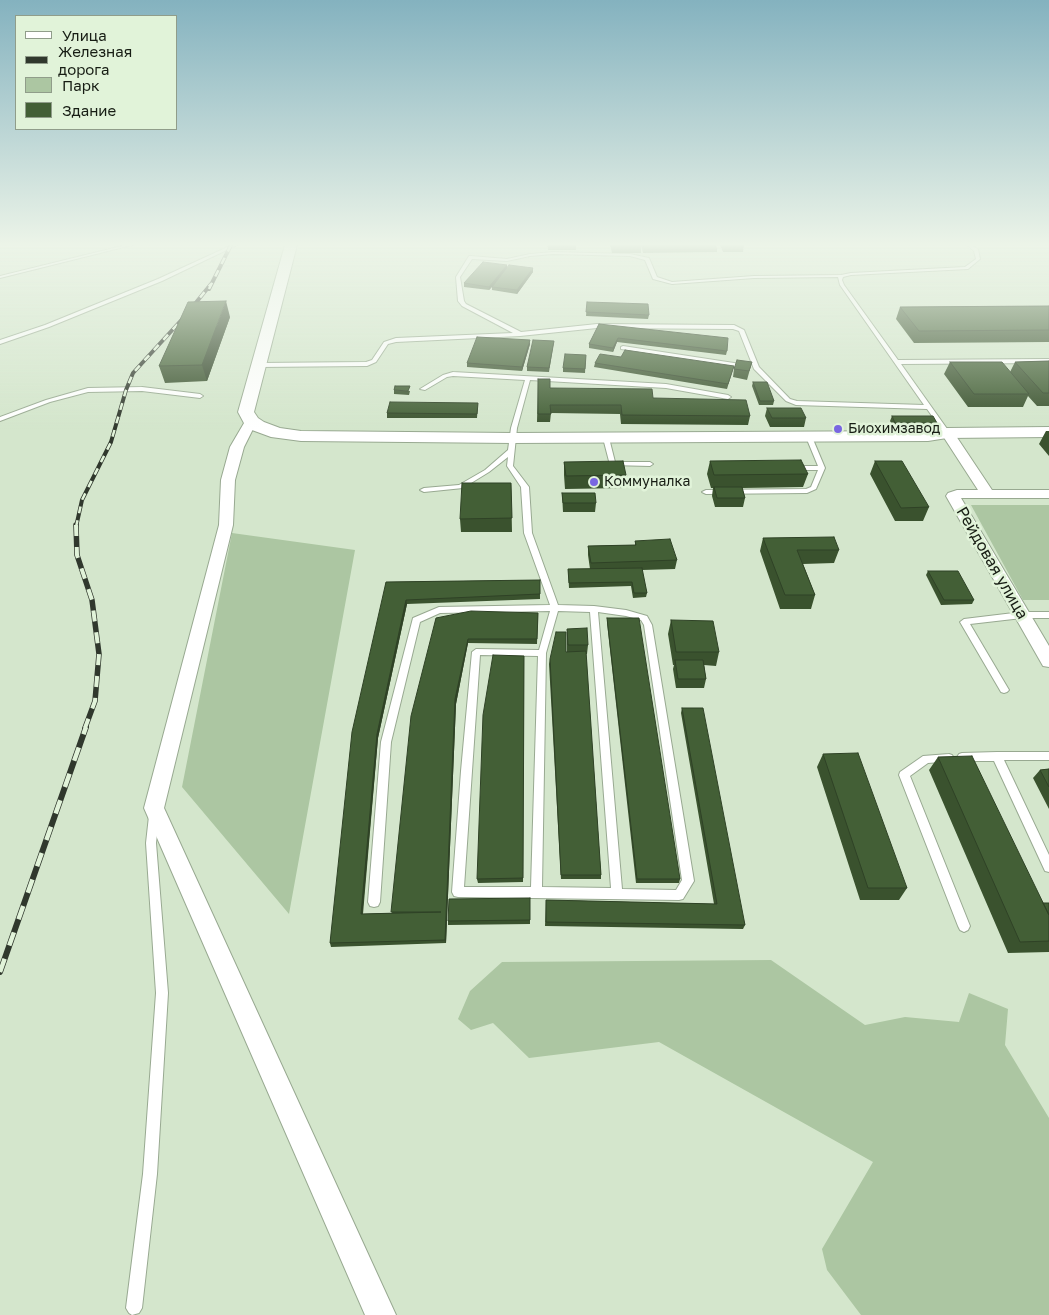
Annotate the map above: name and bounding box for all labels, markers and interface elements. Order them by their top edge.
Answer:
legend [15,15,178,130]
text: Улица [62,26,107,44]
text: Железная дорога [58,42,132,78]
text: Парк [62,76,100,94]
text: Здание [62,101,116,119]
place label: Биохимзавод [848,421,940,437]
marker: Биохимзавод [832,423,844,435]
place label: Коммуналка [604,474,690,490]
marker: Коммуналка [588,476,600,488]
street label: Рейдовая улица [952,503,1032,623]

